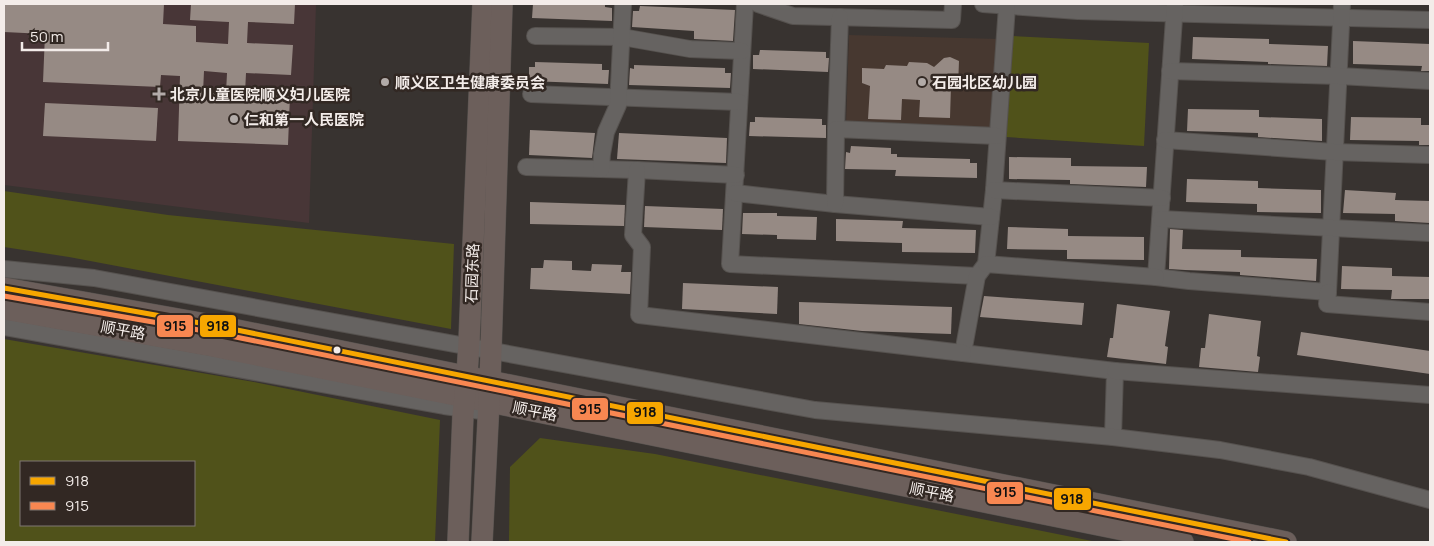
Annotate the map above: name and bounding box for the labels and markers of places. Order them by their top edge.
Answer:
place label: 顺义区卫生健康委员会 [395,72,545,93]
place label: 石园北区幼儿园 [932,72,1037,93]
marker: 顺义区卫生健康委员会 [379,76,391,88]
marker: 石园北区幼儿园 [916,76,928,88]
place label: 北京儿童医院顺义妇儿医院 [170,84,350,105]
marker: 北京儿童医院顺义妇儿医院 [152,87,166,101]
place label: 仁和第一人民医院 [244,109,364,130]
marker: 仁和第一人民医院 [228,113,240,125]
unlabelled marker [332,345,342,355]

